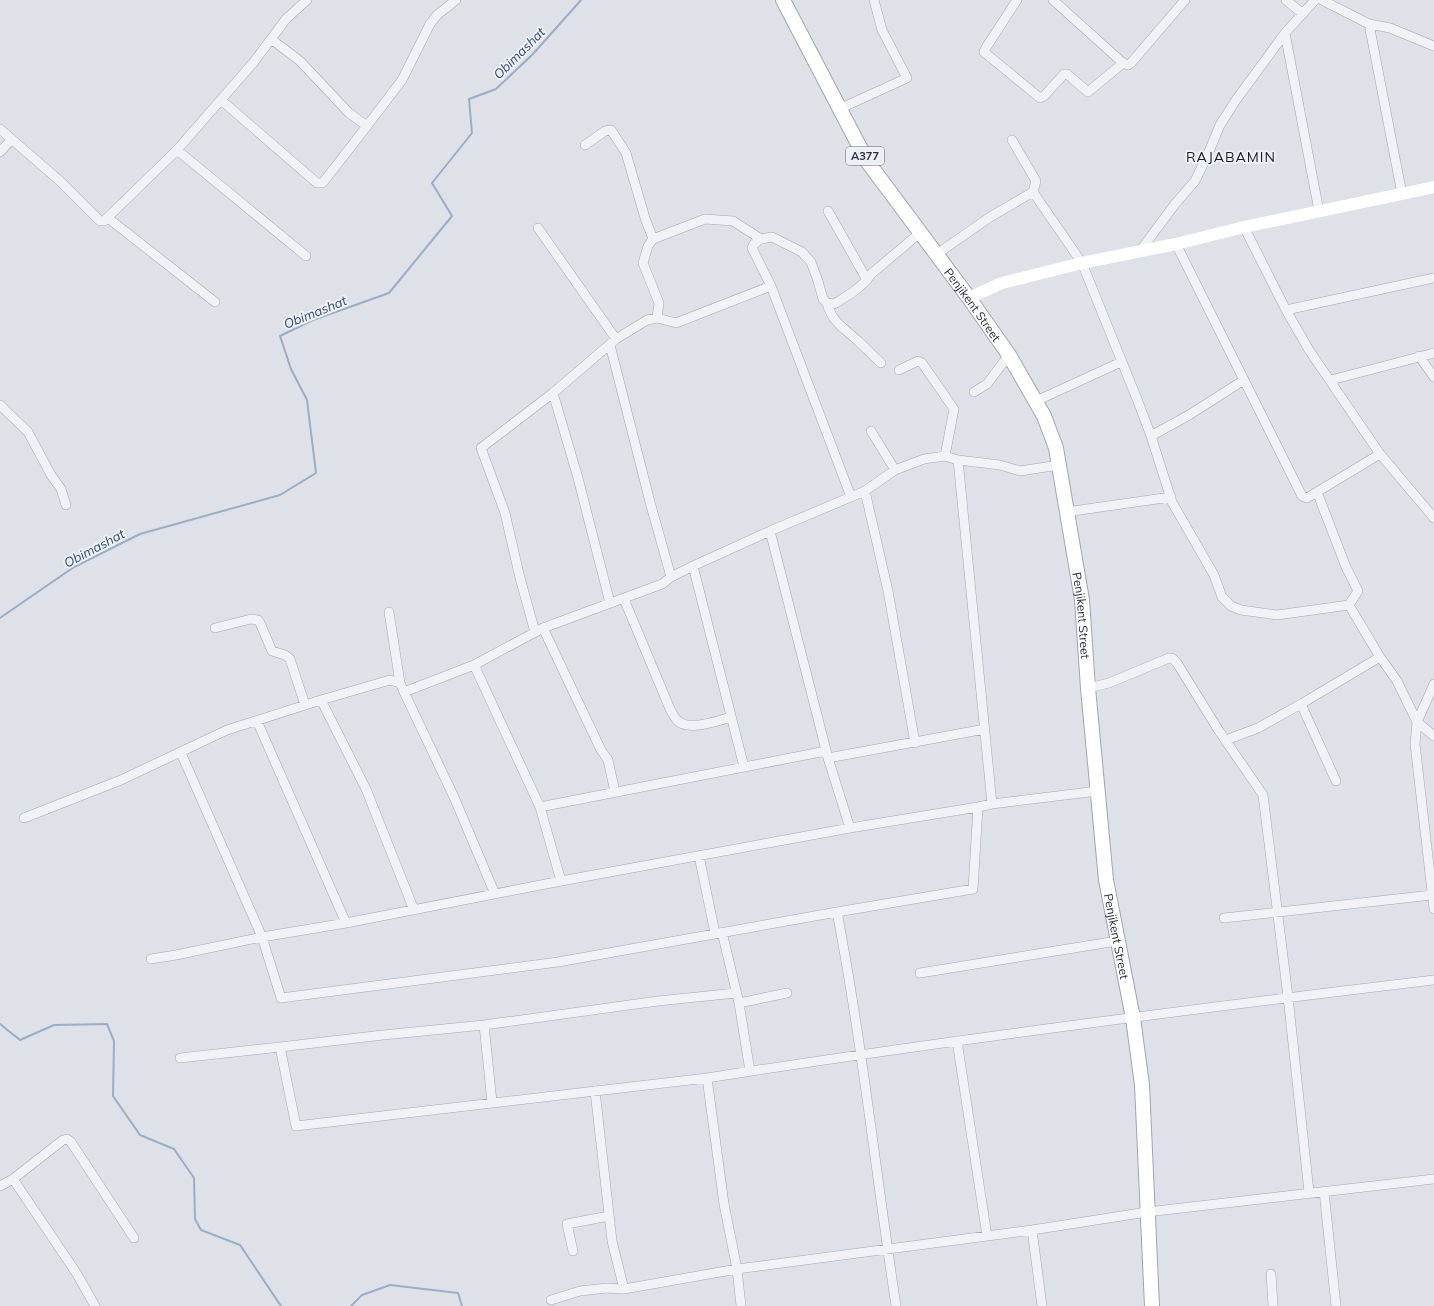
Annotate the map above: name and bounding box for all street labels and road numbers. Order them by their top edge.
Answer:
road number: A377 [846,147,884,165]
street label: Penjikent Street [942,265,1004,344]
street label: Penjikent Street [1070,571,1093,659]
street label: Penjikent Street [1101,892,1133,980]

